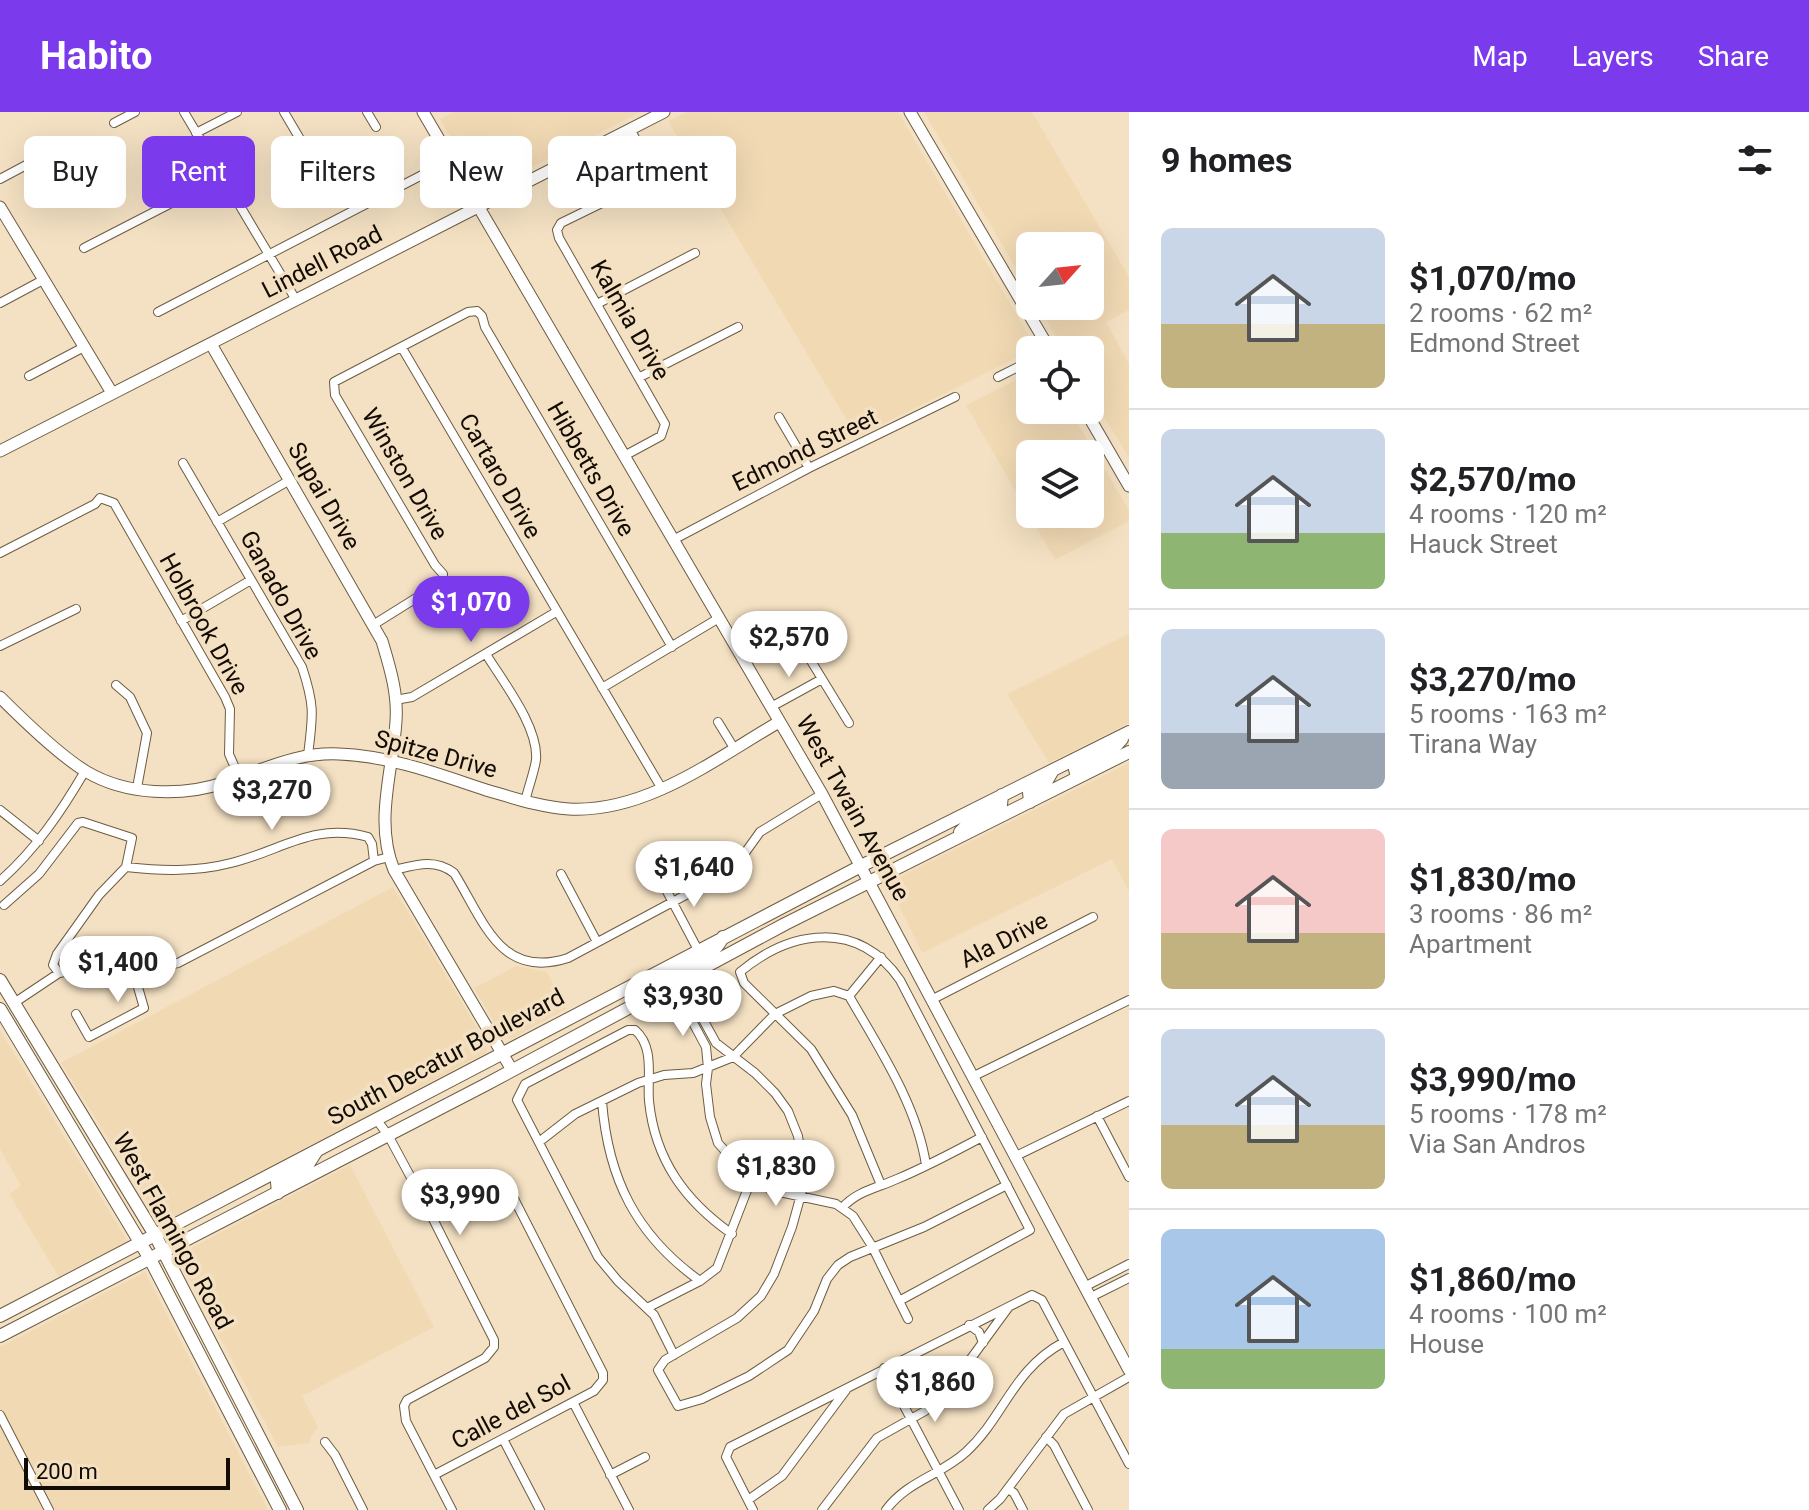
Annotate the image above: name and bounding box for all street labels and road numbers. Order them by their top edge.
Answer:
street label: Lindell Road [257,220,387,304]
street label: Kalmia Drive [584,255,676,385]
street label: Hibbetts Drive [541,397,641,541]
street label: Winston Drive [356,403,454,545]
street label: Edmond Street [728,403,882,497]
street label: Cartaro Drive [453,408,547,544]
street label: Supai Drive [282,437,366,555]
street label: Ganado Drive [234,526,328,664]
street label: Holbrook Drive [154,548,254,700]
street label: West Twain Avenue [790,710,916,906]
street label: Spitze Drive [372,724,500,784]
street label: Ala Drive [956,906,1052,974]
street label: South Decatur Boulevard [323,983,569,1131]
street label: West Flamingo Road [107,1128,239,1334]
street label: Calle del Sol [447,1369,575,1455]

